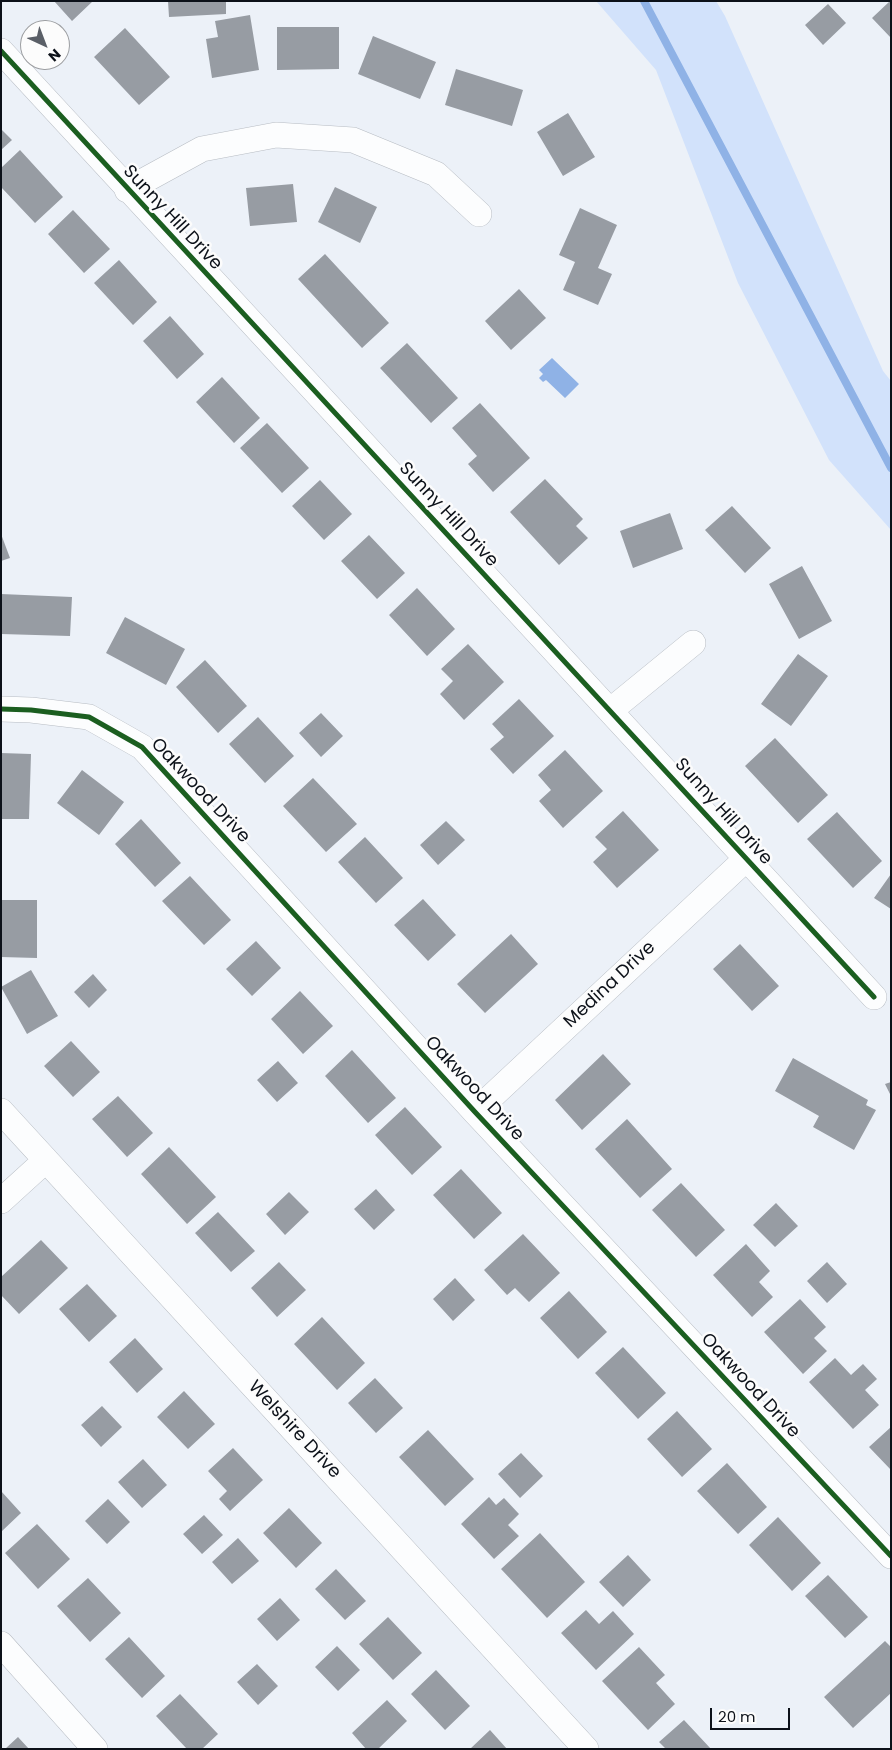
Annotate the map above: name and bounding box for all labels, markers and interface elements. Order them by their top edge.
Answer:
north arrow [20,20,70,70]
text: N [44,44,65,66]
street label: Sunny Hill Drive [118,161,226,275]
street label: Sunny Hill Drive [394,458,502,572]
street label: Oakwood Drive [146,734,254,848]
street label: Sunny Hill Drive [670,754,776,870]
street label: Medina Drive [560,937,660,1033]
street label: Oakwood Drive [420,1032,528,1146]
street label: Oakwood Drive [696,1329,804,1443]
street label: Welshire Drive [243,1376,345,1484]
scale bar [712,1698,792,1730]
text: 20 m [718,1706,756,1727]

